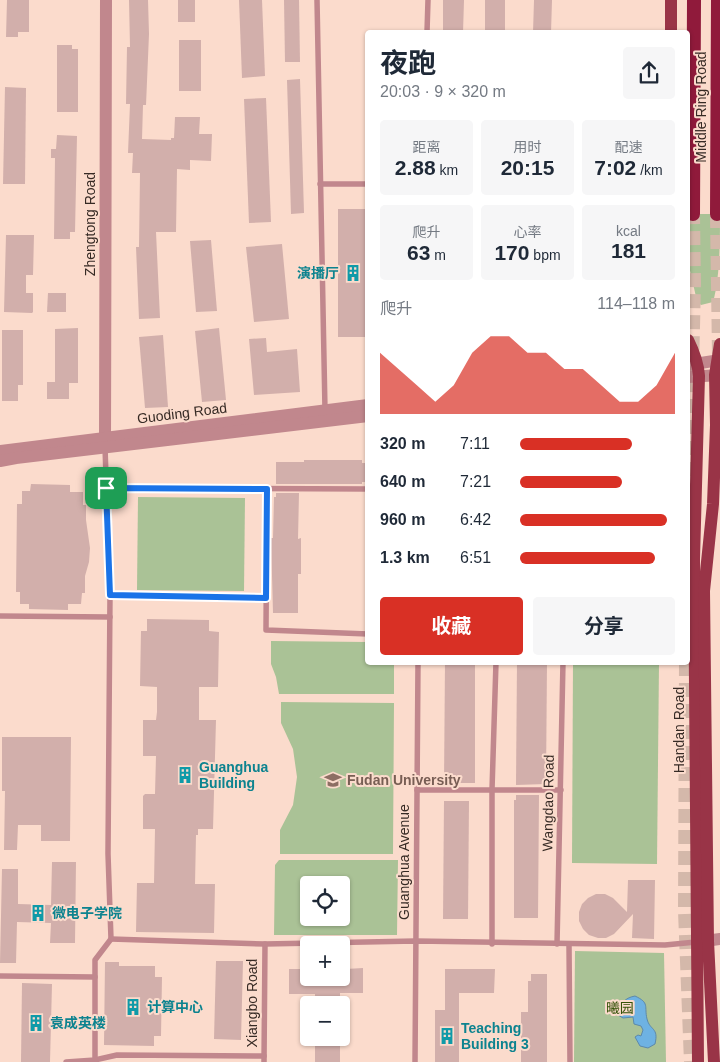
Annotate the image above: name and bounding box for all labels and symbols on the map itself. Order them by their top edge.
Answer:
street label: Middle Ring Road [693,51,709,163]
street label: Zhengtong Road [82,172,98,276]
building icon: 演播厅 [343,263,363,283]
place label: 演播厅 [297,265,339,281]
street label: Guoding Road [136,400,228,426]
pin [85,467,127,509]
street label: Handan Road [671,687,687,773]
street label: Wangdao Road [539,754,557,852]
place label: Guanghua Building [199,759,268,791]
building icon: Guanghua Building [175,765,195,785]
school or university icon: Fudan University [323,770,343,790]
place label: Fudan University [347,772,461,788]
street label: Guanghua Avenue [396,804,412,920]
building icon: 微电子学院 [28,903,48,923]
place label: 微电子学院 [52,905,122,921]
street label: Xiangbo Road [244,959,260,1047]
building icon: 计算中心 [123,997,143,1017]
place label: 计算中心 [147,999,203,1015]
park label: 曦园 [606,1000,634,1016]
building icon: 袁成英楼 [26,1013,46,1033]
place label: 袁成英楼 [50,1015,106,1031]
place label: Teaching Building 3 [461,1020,529,1052]
building icon: Teaching Building 3 [437,1026,457,1046]

